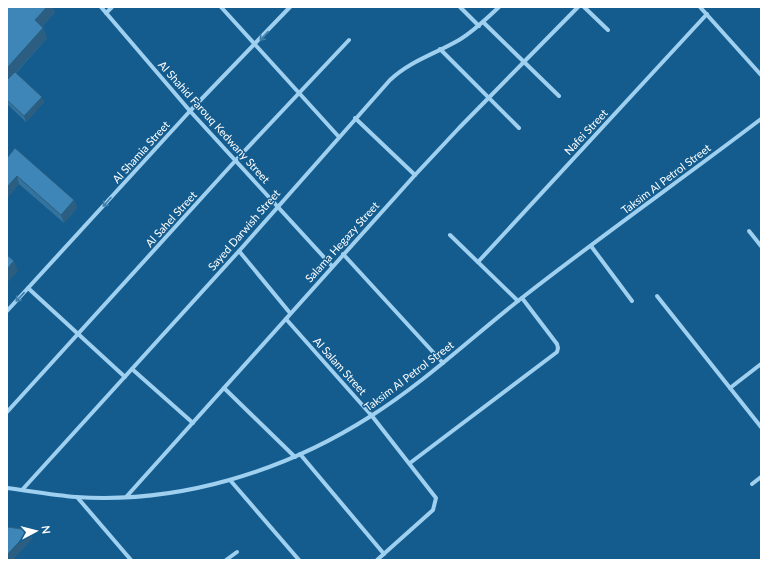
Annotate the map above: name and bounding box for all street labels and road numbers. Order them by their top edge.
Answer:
street label: Al Shahid Farouq Kedwany Street [156,58,273,186]
street label: Nafei Street [561,106,610,157]
street label: Al Shamia Street [109,118,172,185]
street label: Taksim Al Petrol Street [618,141,713,216]
street label: Sayed Darwish Street [205,186,282,273]
street label: Al Sahel Street [142,188,199,249]
street label: Salama Hegazy Street [302,199,381,285]
street label: Al Salam Street [311,334,370,397]
street label: Taksim Al Petrol Street [361,338,456,413]

